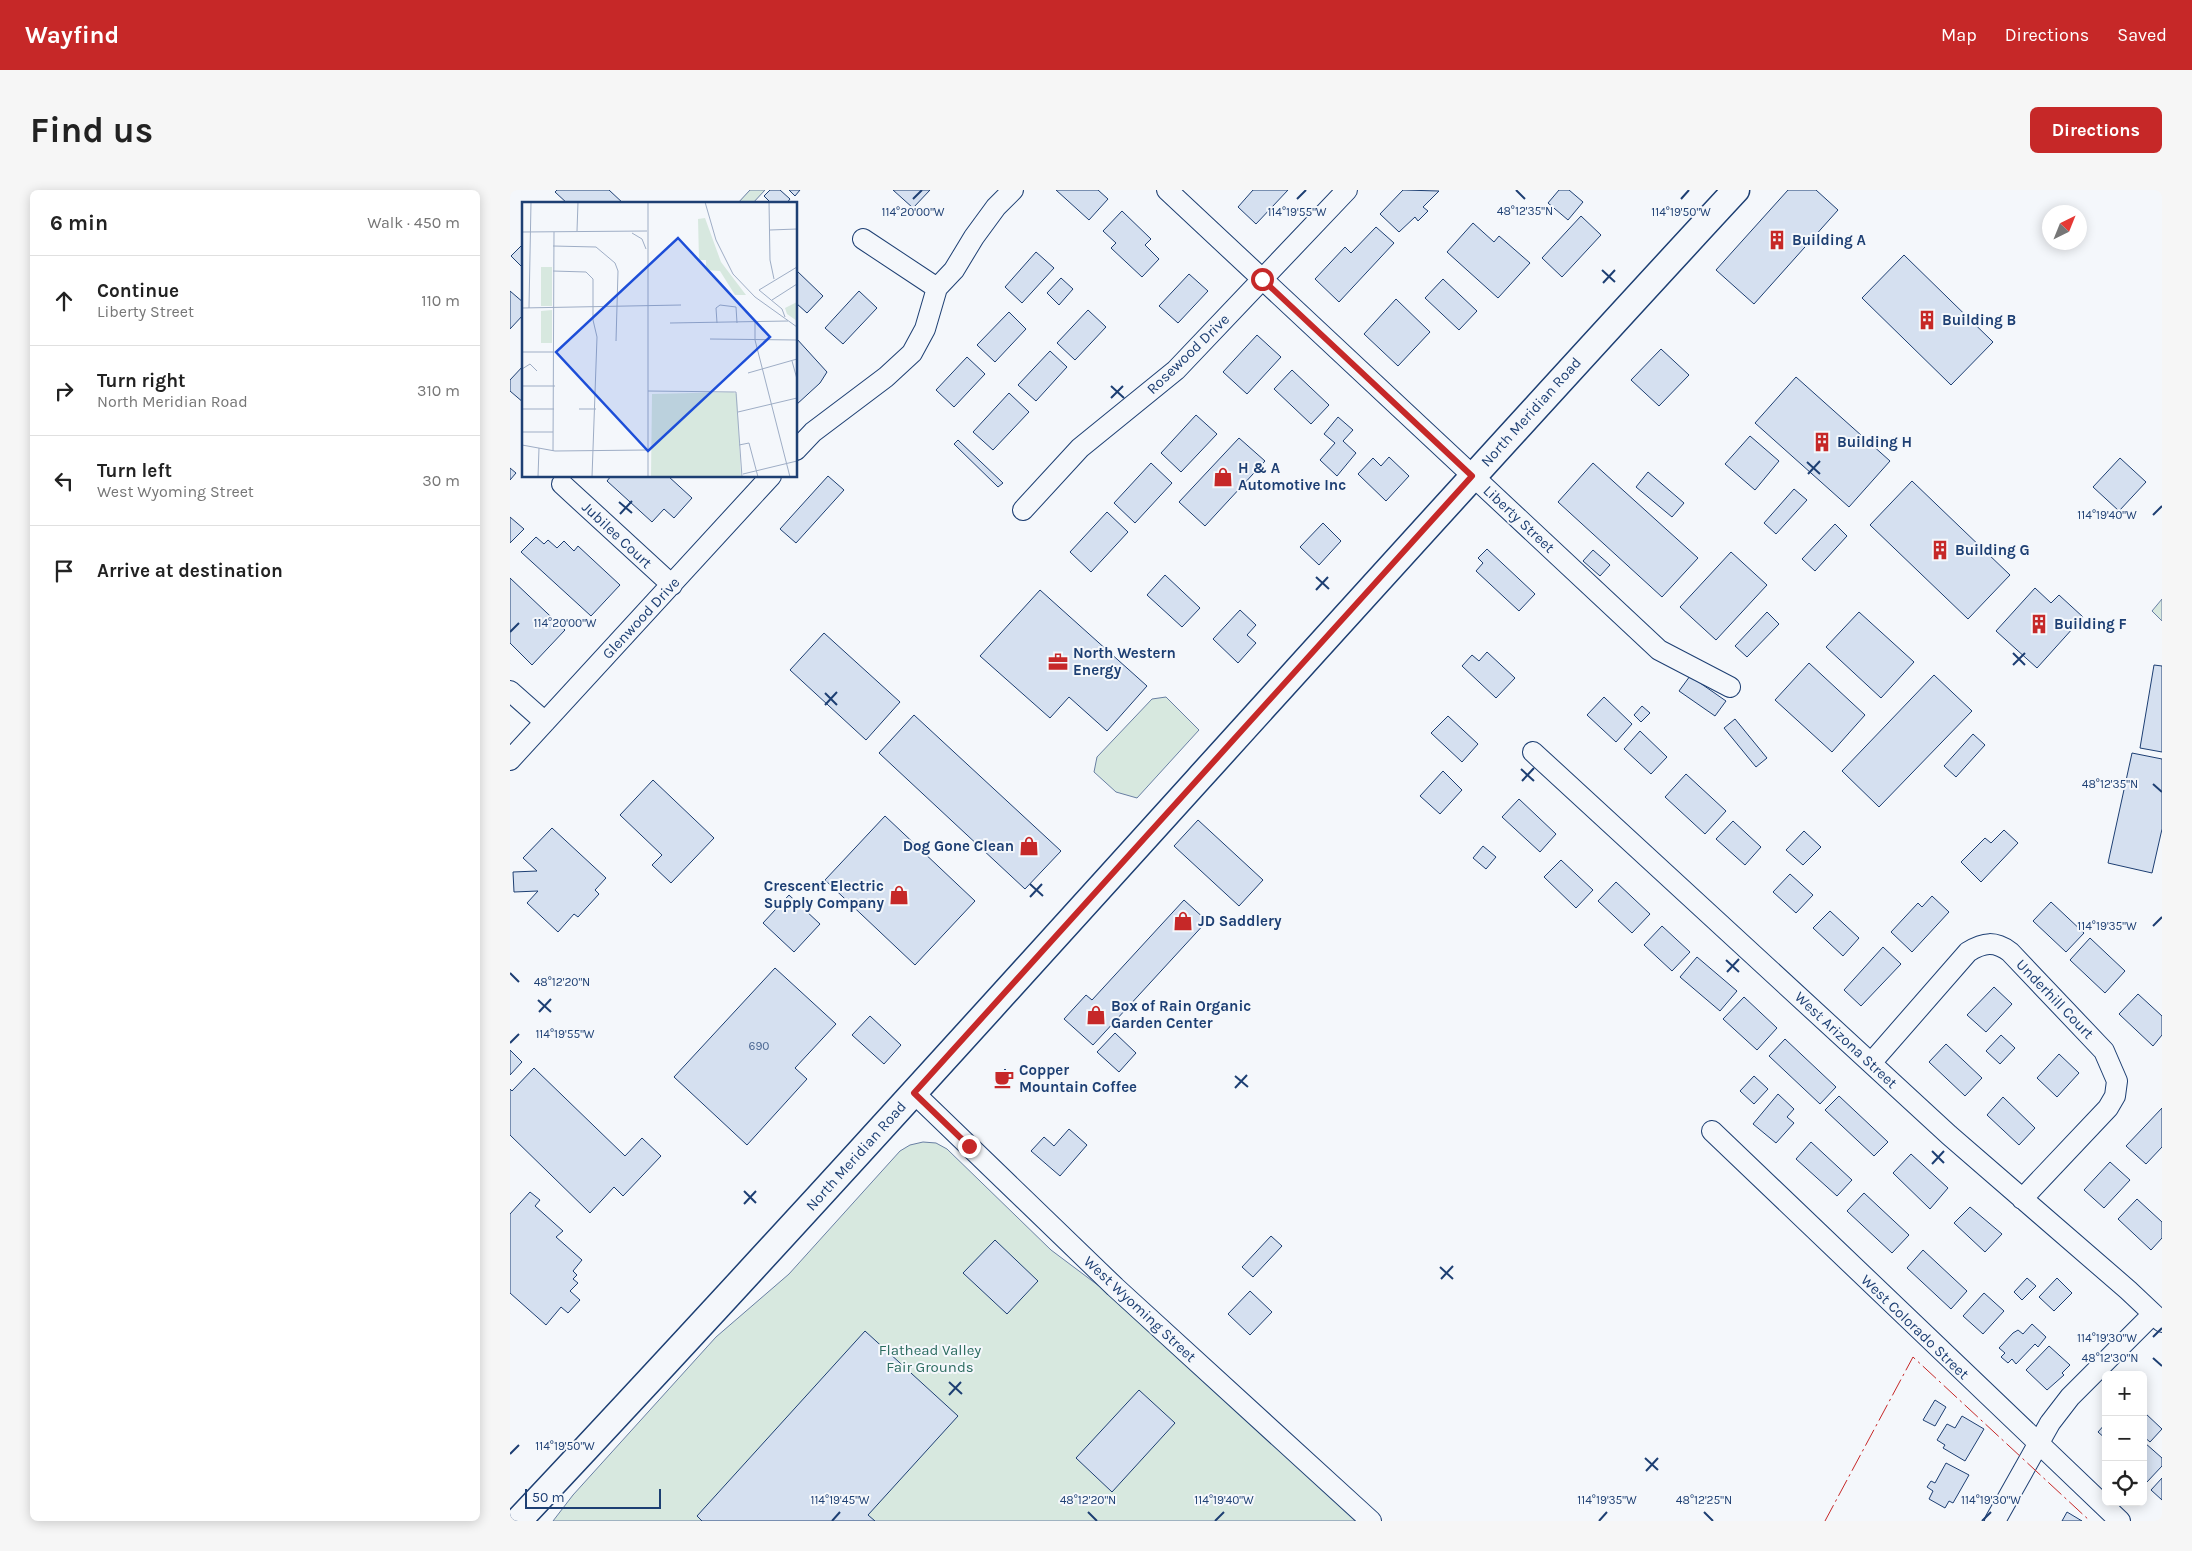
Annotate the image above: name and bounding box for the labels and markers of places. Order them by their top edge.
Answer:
building icon: Building A [1766,229,1788,251]
place label: Building A [1792,231,1867,249]
building icon: Building B [1916,309,1938,331]
place label: Building B [1942,311,2016,329]
building icon: Building H [1811,431,1833,453]
place label: Building H [1837,433,1912,451]
place label: H & A Automotive Inc [1238,459,1346,494]
shop icon: H & A Automotive Inc [1212,466,1234,488]
building icon: Building G [1929,539,1951,561]
place label: Building G [1955,541,2030,559]
building icon: Building F [2028,613,2050,635]
place label: Building F [2054,615,2127,633]
place label: North Western Energy [1073,644,1176,679]
office icon: North Western Energy [1047,651,1069,673]
shop icon: Dog Gone Clean [1018,835,1040,857]
place label: Dog Gone Clean [903,837,1014,855]
place label: Crescent Electric Supply Company [764,877,884,912]
shop icon: Crescent Electric Supply Company [888,884,910,906]
shop icon: JD Saddlery [1172,910,1194,932]
place label: JD Saddlery [1198,912,1282,930]
place label: Box of Rain Organic Garden Center [1111,997,1251,1032]
shop icon: Box of Rain Organic Garden Center [1085,1004,1107,1026]
place label: Copper Mountain Coffee [1019,1061,1137,1096]
cafe icon: Copper Mountain Coffee [993,1068,1015,1090]

